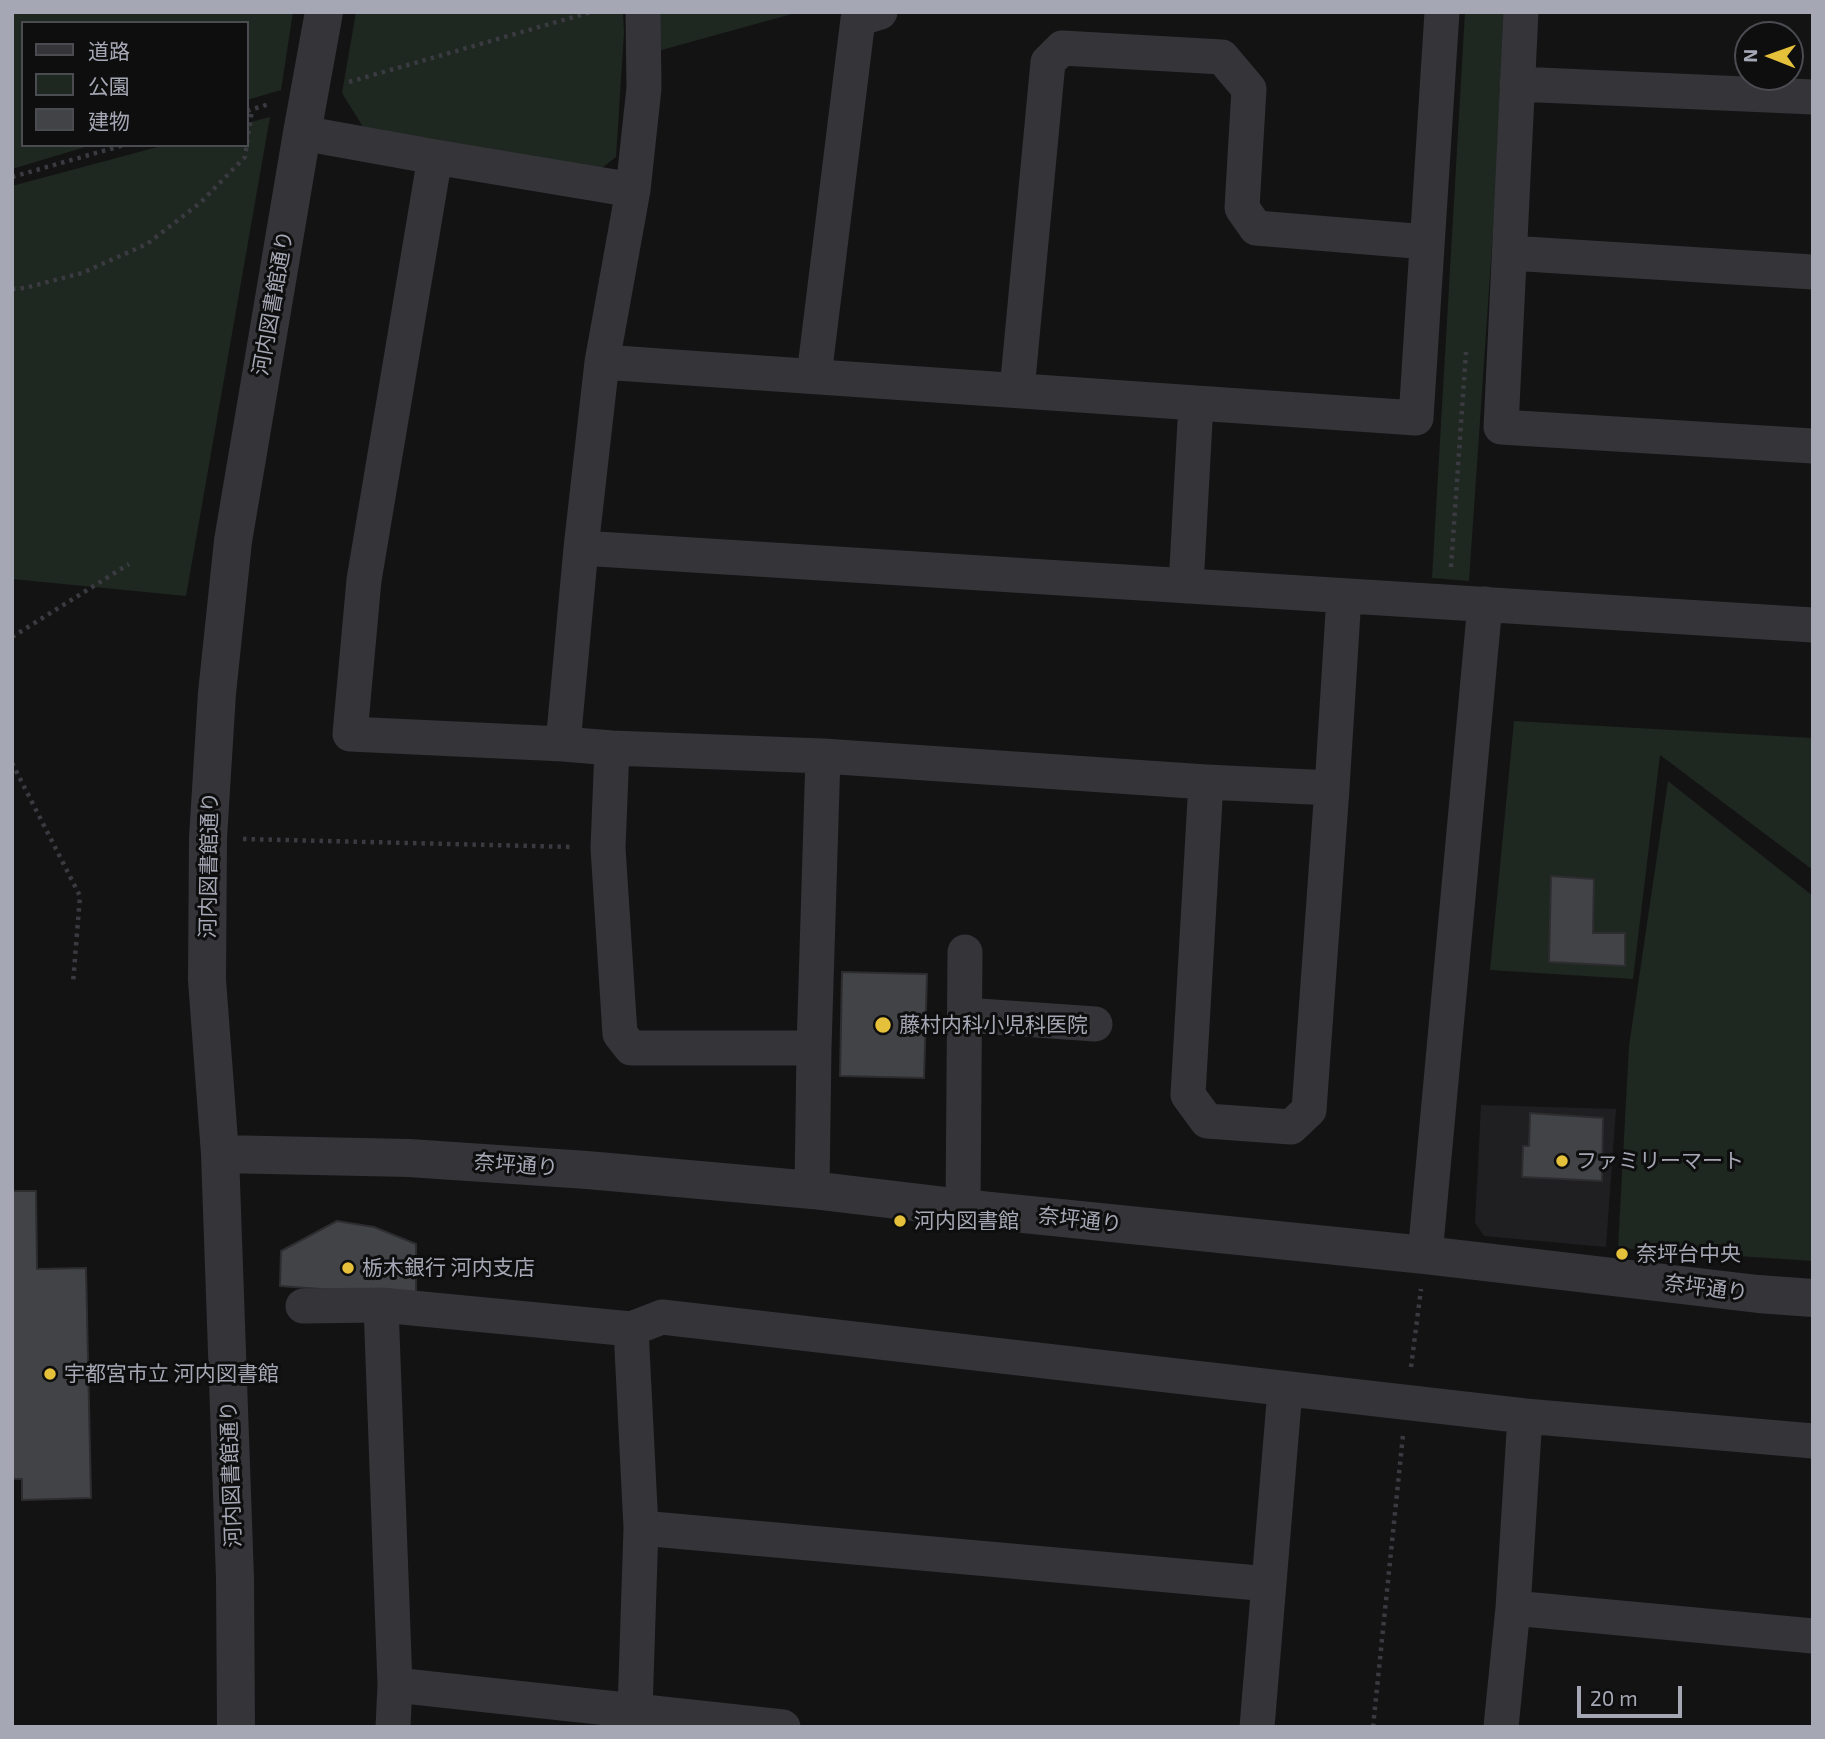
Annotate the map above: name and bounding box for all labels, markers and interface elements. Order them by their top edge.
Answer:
legend [21,21,248,147]
north arrow [1734,21,1804,91]
text: 道路 [88,38,130,63]
text: N [1738,49,1761,63]
text: 公園 [88,73,130,98]
text: 建物 [88,108,130,133]
street label: 河内図書館通り [248,228,298,378]
street label: 河内図書館通り [195,791,223,939]
place label: 藤村内科小児科医院 [899,1012,1088,1038]
marker: 藤村内科小児科医院 [873,1015,893,1035]
place label: ファミリーマート [1576,1148,1744,1174]
street label: 奈坪通り [473,1150,559,1180]
marker: ファミリーマート [1554,1153,1570,1169]
street label: 奈坪通り [1037,1203,1123,1237]
place label: 河内図書館 [914,1208,1019,1234]
marker: 河内図書館 [892,1213,908,1229]
place label: 奈坪台中央 [1636,1241,1741,1267]
marker: 奈坪台中央 [1614,1246,1630,1262]
place label: 栃木銀行 河内支店 [362,1255,535,1281]
marker: 栃木銀行 河内支店 [340,1260,356,1276]
street label: 奈坪通り [1663,1270,1749,1306]
place label: 宇都宮市立 河内図書館 [64,1361,279,1387]
marker: 宇都宮市立 河内図書館 [42,1366,58,1382]
street label: 河内図書館通り [216,1400,246,1548]
scale bar [1580,1672,1685,1716]
text: 20 m [1590,1685,1638,1710]

